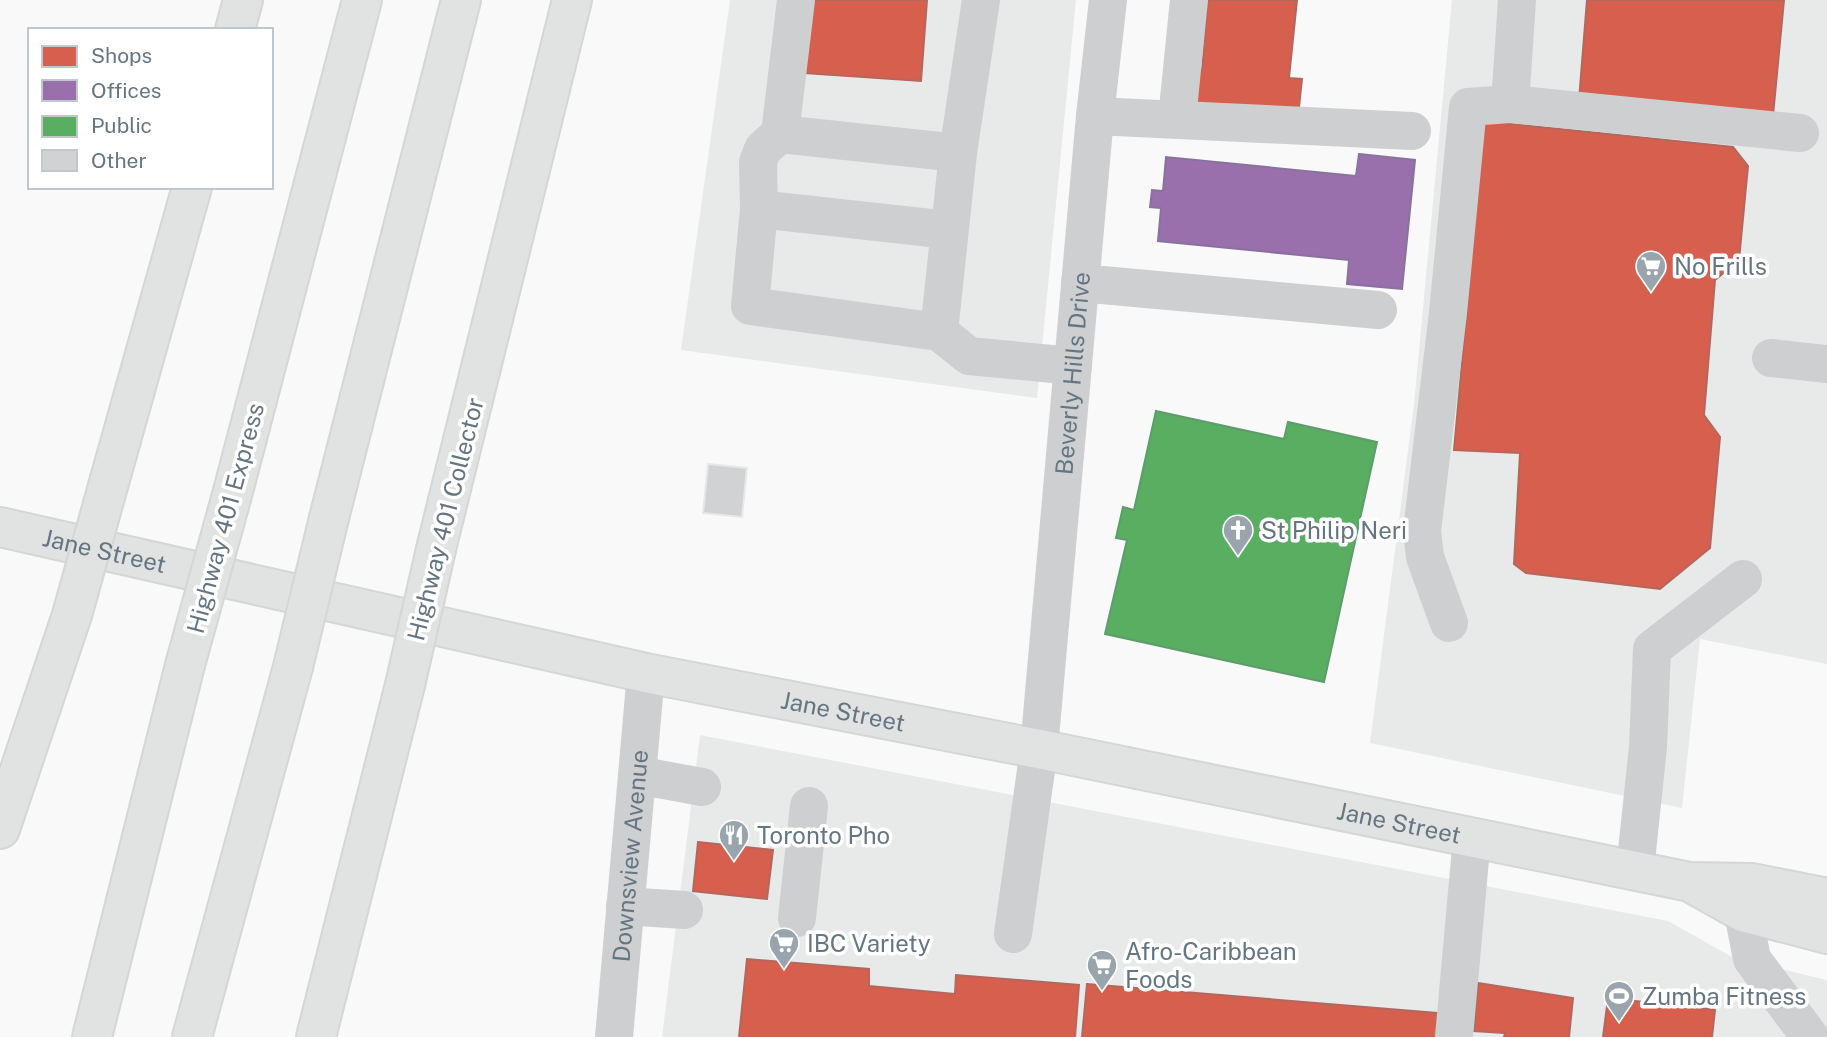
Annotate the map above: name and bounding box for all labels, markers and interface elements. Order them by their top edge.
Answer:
legend [28,28,273,189]
text: Shops [91,43,152,68]
text: Offices [91,78,161,103]
text: Public [91,113,152,138]
text: Other [91,148,147,173]
supermarket icon: No Frills [1634,249,1668,293]
place label: No Frills [1674,252,1767,280]
street label: Beverly Hills Drive [1049,271,1095,476]
street label: Highway 401 Collector [401,395,489,643]
street label: Highway 401 Express [181,400,269,636]
church icon: St Philip Neri [1221,513,1255,557]
place label: St Philip Neri [1261,516,1407,544]
street label: Jane Street [40,523,169,578]
street label: Jane Street [779,685,908,737]
street label: Downsview Avenue [607,748,653,963]
street label: Jane Street [1335,796,1463,849]
restaurant icon: Toronto Pho [717,818,751,862]
place label: Toronto Pho [757,821,890,849]
supermarket icon: IBC Variety [767,926,801,970]
place label: IBC Variety [807,929,931,957]
place label: Afro-Caribbean Foods [1125,937,1297,993]
supermarket icon: Afro-Caribbean Foods [1085,948,1119,992]
sports icon: Zumba Fitness [1602,979,1636,1023]
place label: Zumba Fitness [1642,982,1806,1010]

